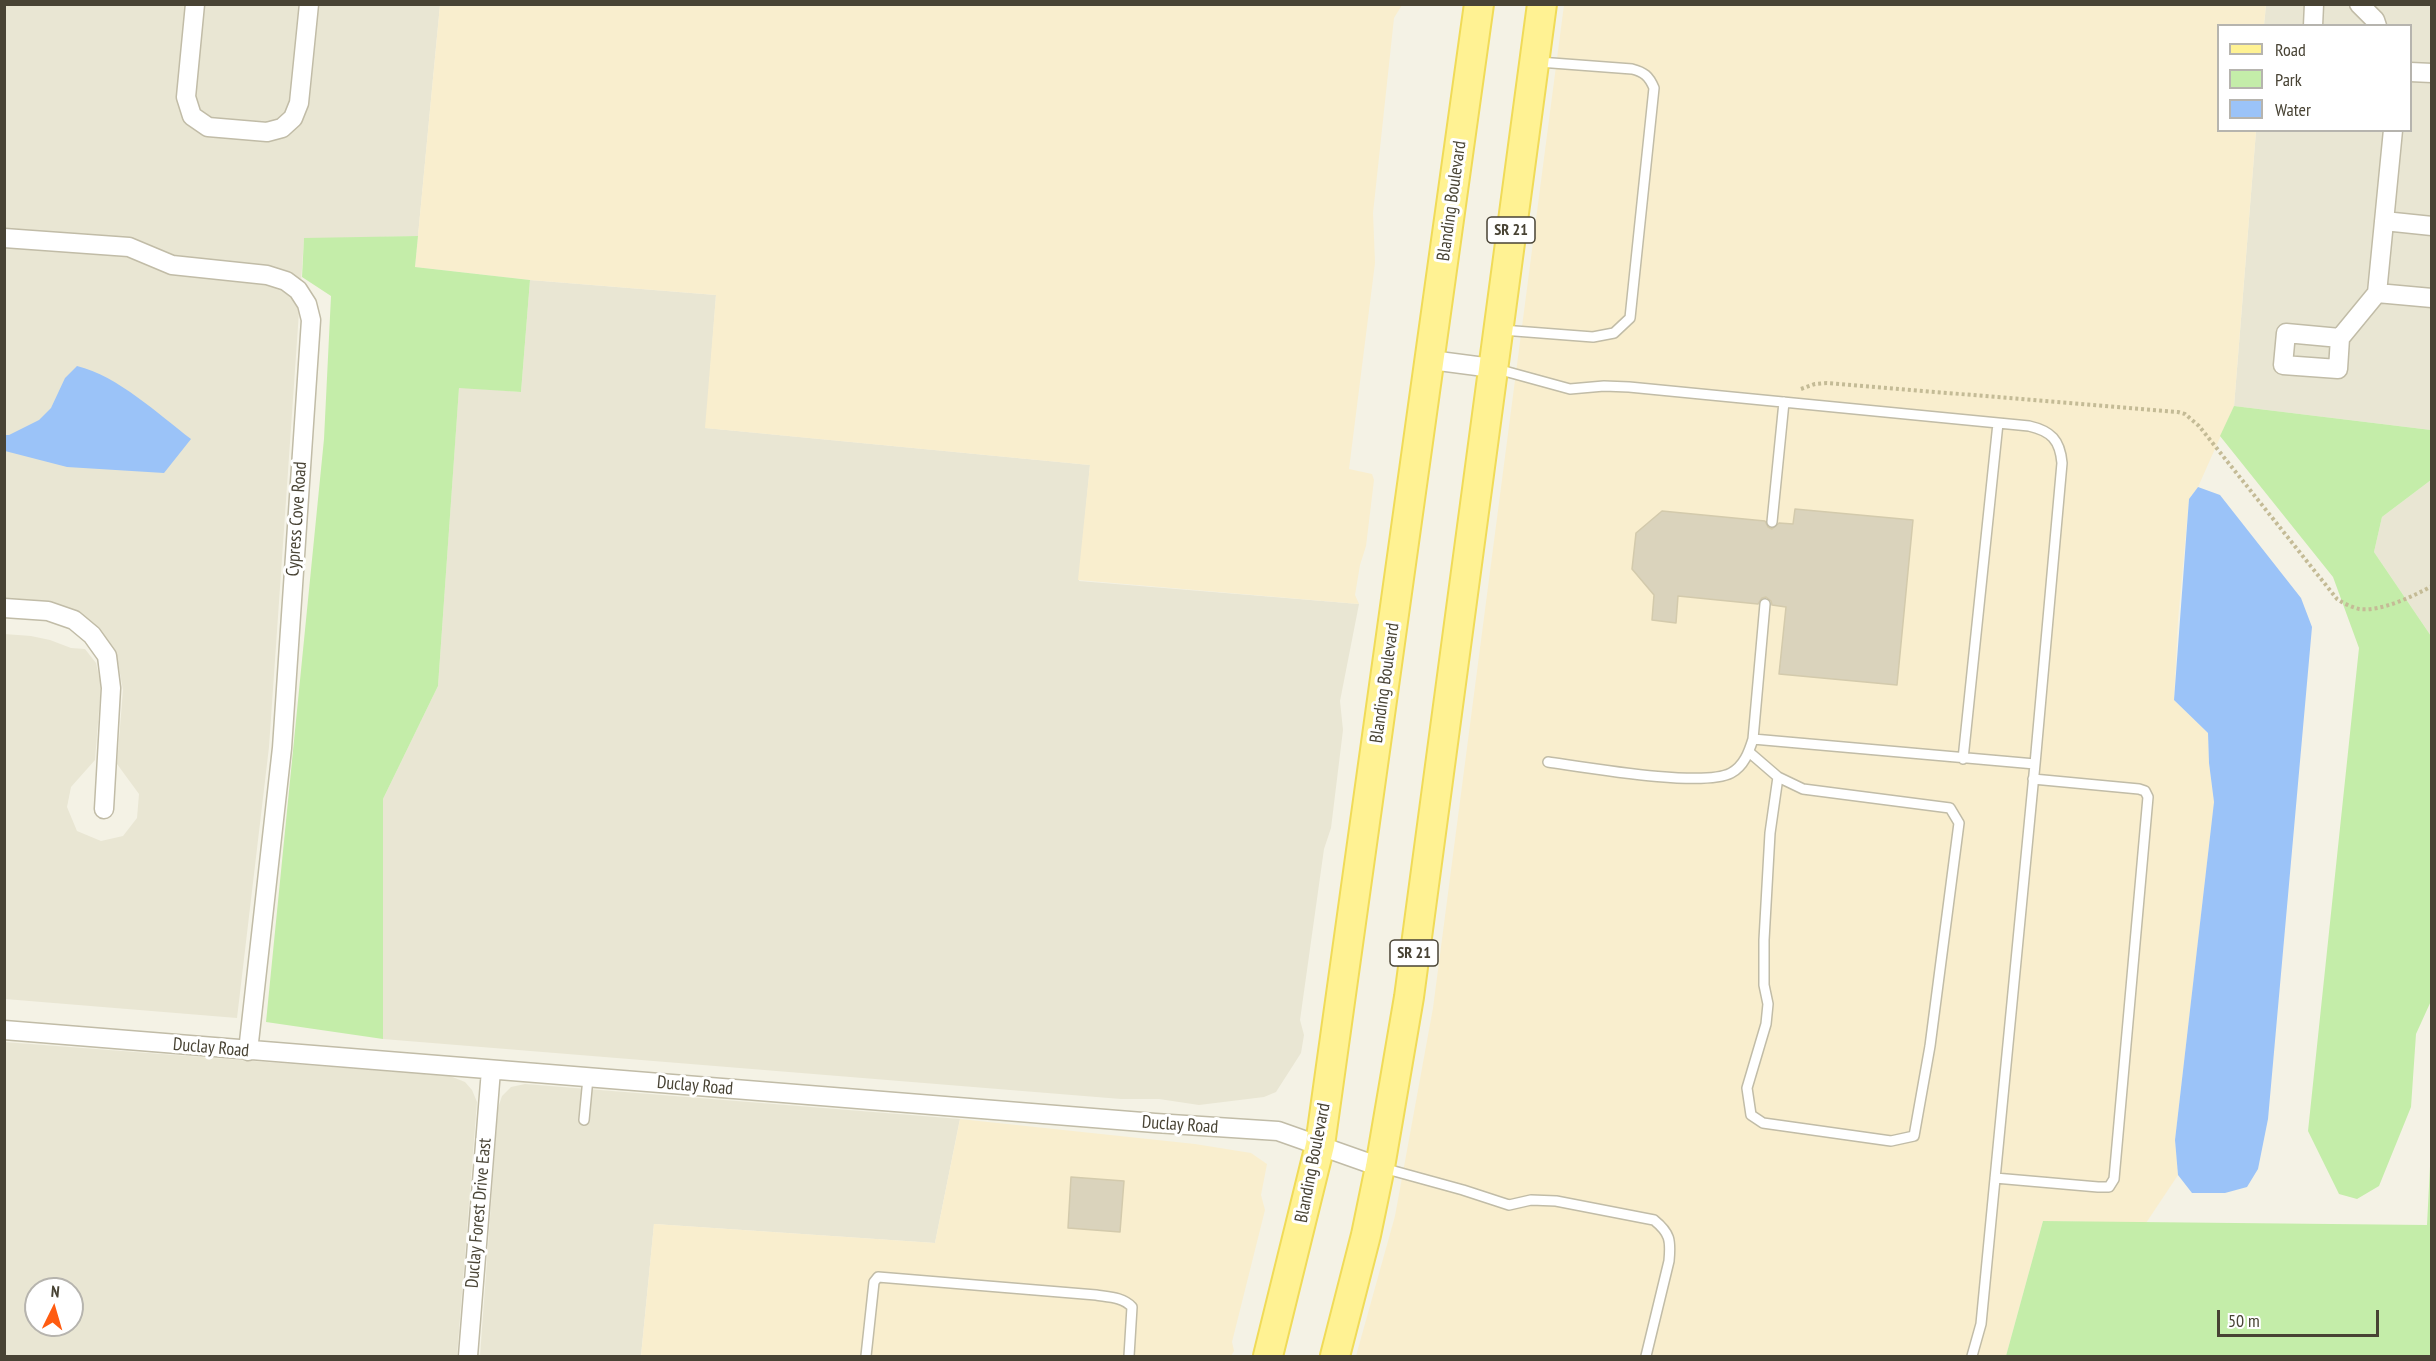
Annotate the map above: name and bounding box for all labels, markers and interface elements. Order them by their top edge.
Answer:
legend [2217,24,2412,132]
text: Road [2275,38,2306,61]
text: Park [2275,68,2302,91]
text: Water [2275,98,2311,121]
street label: Blanding Boulevard [1433,139,1471,263]
road number: SR 21 [1487,217,1535,243]
street label: Cypress Cove Road [282,461,312,577]
street label: Blanding Boulevard [1366,621,1404,745]
road number: SR 21 [1390,940,1438,966]
street label: Duclay Road [172,1034,250,1062]
street label: Duclay Road [656,1072,734,1100]
street label: Blanding Boulevard [1291,1101,1335,1225]
street label: Duclay Road [1141,1112,1219,1138]
street label: Duclay Forest Drive East [462,1137,496,1289]
north arrow [24,1277,84,1337]
text: N [50,1281,61,1301]
scale bar [2220,1298,2382,1336]
text: 50 m [2228,1309,2260,1332]

